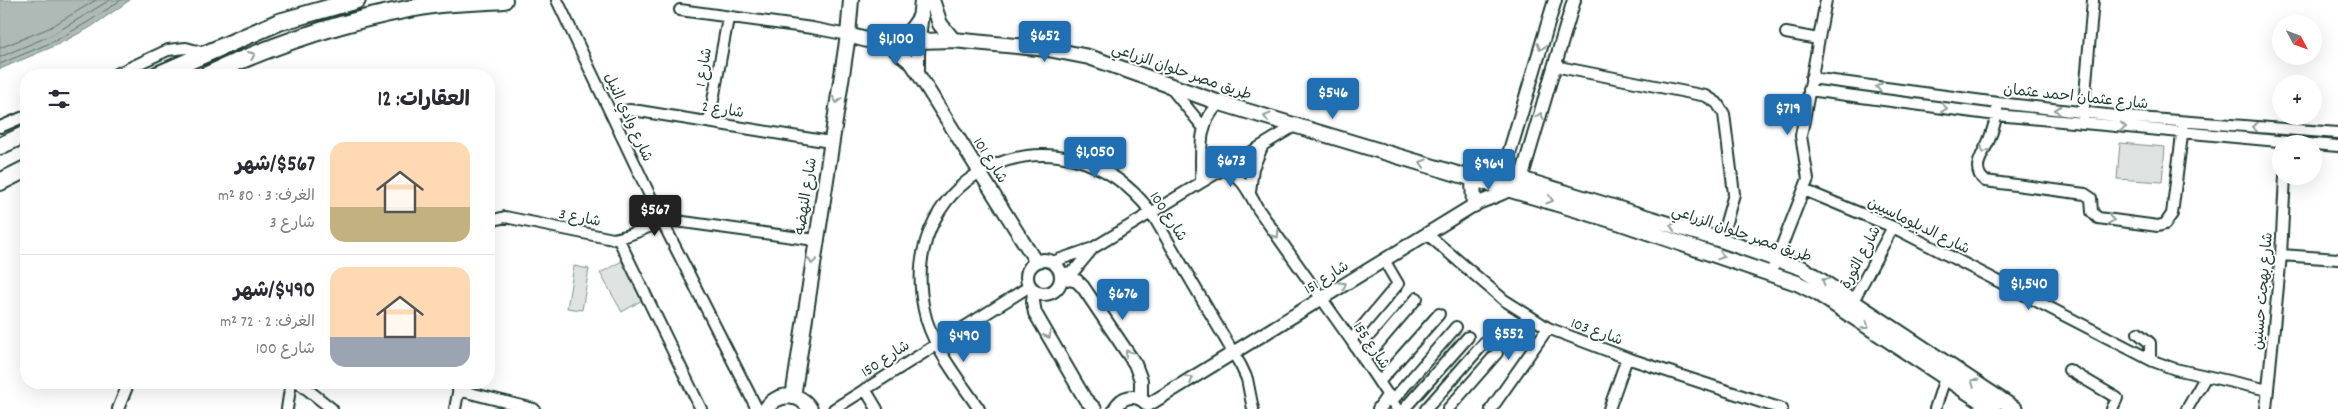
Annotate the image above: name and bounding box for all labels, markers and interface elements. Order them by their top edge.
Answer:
north arrow [2272,15,2322,65]
map controls [2272,15,2322,185]
pin: $652 [1015,20,1075,63]
pin: $1,100 [855,23,937,66]
text: $652 [1030,25,1060,48]
text: $1,100 [878,28,914,51]
street label: طريق مصر حلوان الزراعي [1108,39,1254,107]
one-way arrow [1537,42,1547,50]
street label: شارع 1 [691,46,719,89]
one-way arrow [247,51,255,61]
street label: شارع وادي النيل [597,70,657,166]
button: + [2272,75,2322,125]
pin: $546 [1303,78,1363,120]
street label: شارع عثمان احمد عثمان [2002,79,2149,117]
text: $546 [1318,82,1348,105]
one-way arrow [1875,82,1883,93]
icon: filters [45,85,73,113]
text: العقارات: 12 [378,86,470,116]
pin: $719 [1758,94,1818,136]
one-way arrow [832,96,842,105]
street label: شارع 2 [700,97,745,125]
text: $719 [1775,98,1801,121]
one-way arrow [1940,102,1948,113]
one-way arrow [2053,105,2061,116]
one-way arrow [1534,111,1545,120]
one-way arrow [1264,112,1272,122]
one-way arrow [2119,121,2127,132]
one-way arrow [2250,121,2258,132]
street label: شارع 101 [967,134,1012,188]
button: − [2272,135,2322,185]
pin: $1,050 [1054,136,1136,179]
text: $1,050 [1075,141,1115,164]
one-way arrow [1980,144,1990,153]
pin: $673 [1201,146,1261,188]
pin: $964 [1459,148,1519,191]
text: $673 [1216,150,1246,173]
text: $567/شهر [235,151,315,181]
text: $964 [1474,153,1504,176]
street label: شارع النهضه [790,156,824,237]
one-way arrow [1419,159,1427,169]
icon: home [370,162,430,222]
text: الغرف: 3 · 80 m² [218,185,315,208]
street label: شارع 100 [1143,188,1192,246]
street label: شارع الدبلوماسيين [1863,192,1973,261]
pin: $567 [625,194,685,237]
one-way arrow [1545,195,1554,205]
text: $567 [640,199,670,222]
street label: طريق مصر حلوان الزراعي [1668,201,1814,269]
street label: شارع 3 [557,204,603,234]
text: شارع 3 [270,212,315,235]
one-way arrow [2107,214,2115,225]
one-way arrow [1669,221,1678,231]
street label: شارع الثورة [1836,222,1888,293]
one-way arrow [1270,229,1279,238]
street label: شارع بهجت حسنين [2248,231,2280,351]
one-way arrow [1716,250,1725,260]
street label: شارع 151 [1300,256,1354,301]
one-way arrow [807,257,818,265]
pin: $1,540 [1988,268,2070,311]
text: $1,540 [2010,273,2048,296]
text: $490/شهر [234,277,315,307]
pin: $676 [1093,278,1153,321]
one-way arrow [1821,278,1831,287]
one-way arrow [1338,282,1347,292]
text: $676 [1108,283,1138,306]
icon: home [370,287,430,347]
text: الغرف: 2 · 72 m² [220,311,315,334]
street label: شارع 103 [1567,313,1625,352]
street label: شارع 155 [1346,318,1394,374]
pin: $552 [1479,318,1539,361]
pin: $490 [934,320,994,363]
one-way arrow [1861,320,1870,329]
text: $552 [1494,323,1524,346]
text: $490 [949,325,979,348]
one-way arrow [1041,330,1051,339]
street label: شارع 150 [857,336,915,384]
text: شارع 100 [256,338,315,361]
one-way arrow [1125,349,1134,359]
one-way arrow [1184,376,1193,386]
one-way arrow [1970,379,1980,388]

